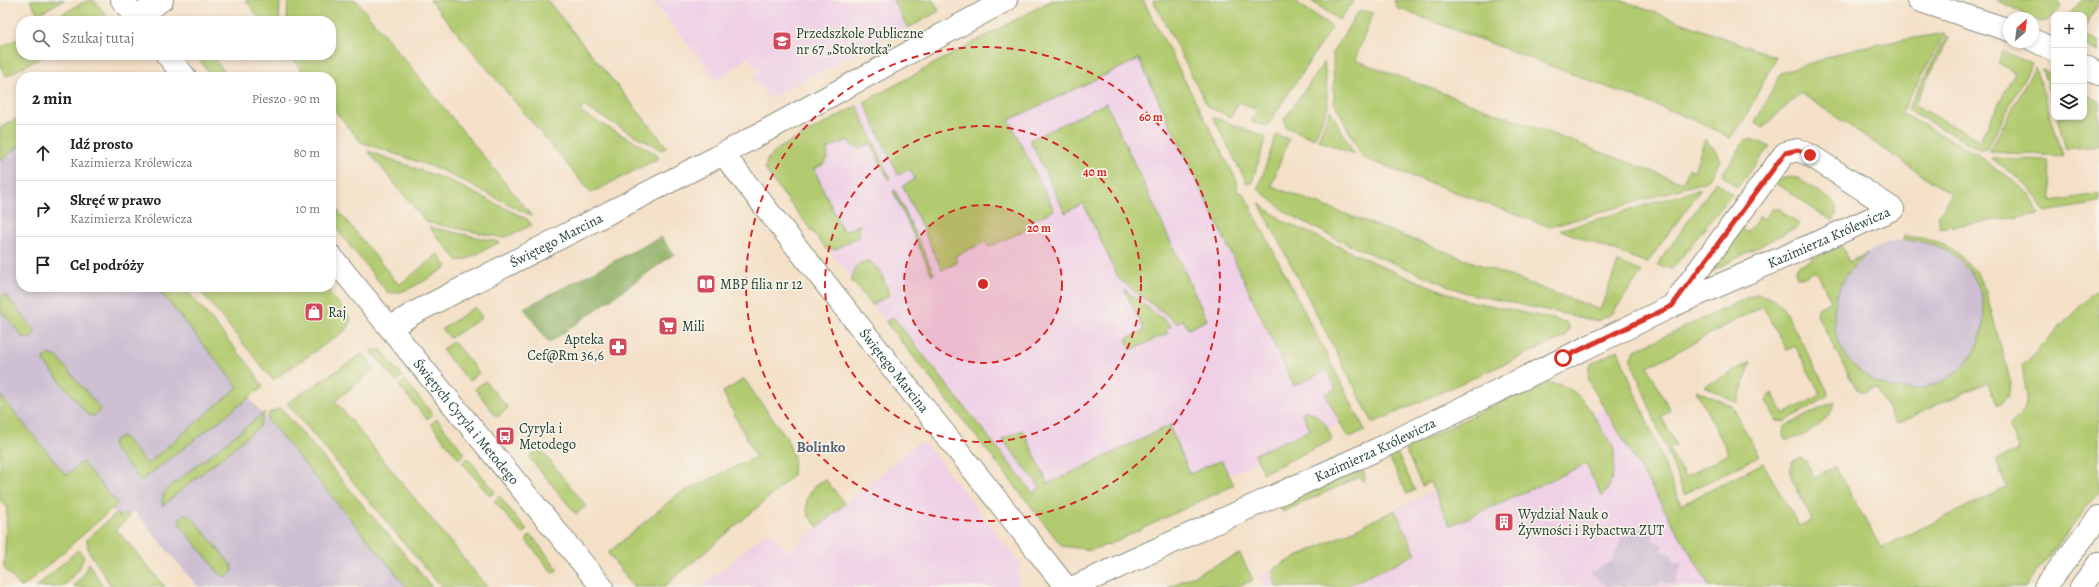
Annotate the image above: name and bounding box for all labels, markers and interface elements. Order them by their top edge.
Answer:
north arrow [2003,12,2039,48]
map controls [2051,12,2087,120]
button: + [2051,12,2087,48]
search box [16,16,336,60]
place label: Przedszkole Publiczne nr 67 „Stokrotka” [796,24,923,59]
icon: search [30,27,52,49]
text: Szukaj tutaj [62,28,135,48]
school or university icon: Przedszkole Publiczne nr 67 „Stokrotka” [771,30,793,52]
button: − [2051,48,2087,84]
button: layers [2051,84,2087,120]
text: 2 min [32,87,72,110]
text: Pieszo · 90 m [252,90,320,107]
text: 60 m [1139,109,1163,125]
text: Idź prosto [70,134,133,154]
icon: ahead [32,142,54,164]
text: 80 m [293,144,320,161]
route end [1801,146,1819,164]
text: Kazimierza Królewicza [70,154,193,171]
text: 40 m [1083,164,1107,180]
text: Skręć w prawo [70,190,161,210]
icon: right [32,198,54,220]
text: 10 m [295,200,320,217]
street label: Kazimierza Królewicza [1764,202,1894,272]
street label: Świętego Marcina [506,208,606,272]
text: Kazimierza Królewicza [70,210,193,227]
text: 20 m [1027,220,1051,236]
icon: arrive [32,254,54,276]
text: Cel podróży [70,255,144,275]
library icon: MBP filia nr 12 [695,273,717,295]
place label: MBP filia nr 12 [720,275,803,294]
centre of rings [976,277,990,291]
shop icon: Raj [303,301,325,323]
place label: Raj [328,303,346,322]
supermarket icon: Mili [657,315,679,337]
place label: Mili [682,317,705,336]
street label: Świętego Marcina [855,324,934,417]
place label: Apteka Cef@Rm 36,6 [527,330,604,365]
pharmacy icon: Apteka Cef@Rm 36,6 [607,336,629,358]
route start [1554,349,1572,367]
street label: Świętych Cyryla i Metodego [409,355,524,489]
street label: Kazimierza Królewicza [1311,413,1439,486]
place label: Cyryla i Metodego [519,419,576,454]
bus stop icon: Cyryla i Metodego [494,425,516,447]
district label: Bolinko [796,437,846,457]
place label: Wydział Nauk o Żywności i Rybactwa ZUT [1517,505,1665,540]
building icon: Wydział Nauk o Żywności i Rybactwa ZUT [1493,511,1515,533]

